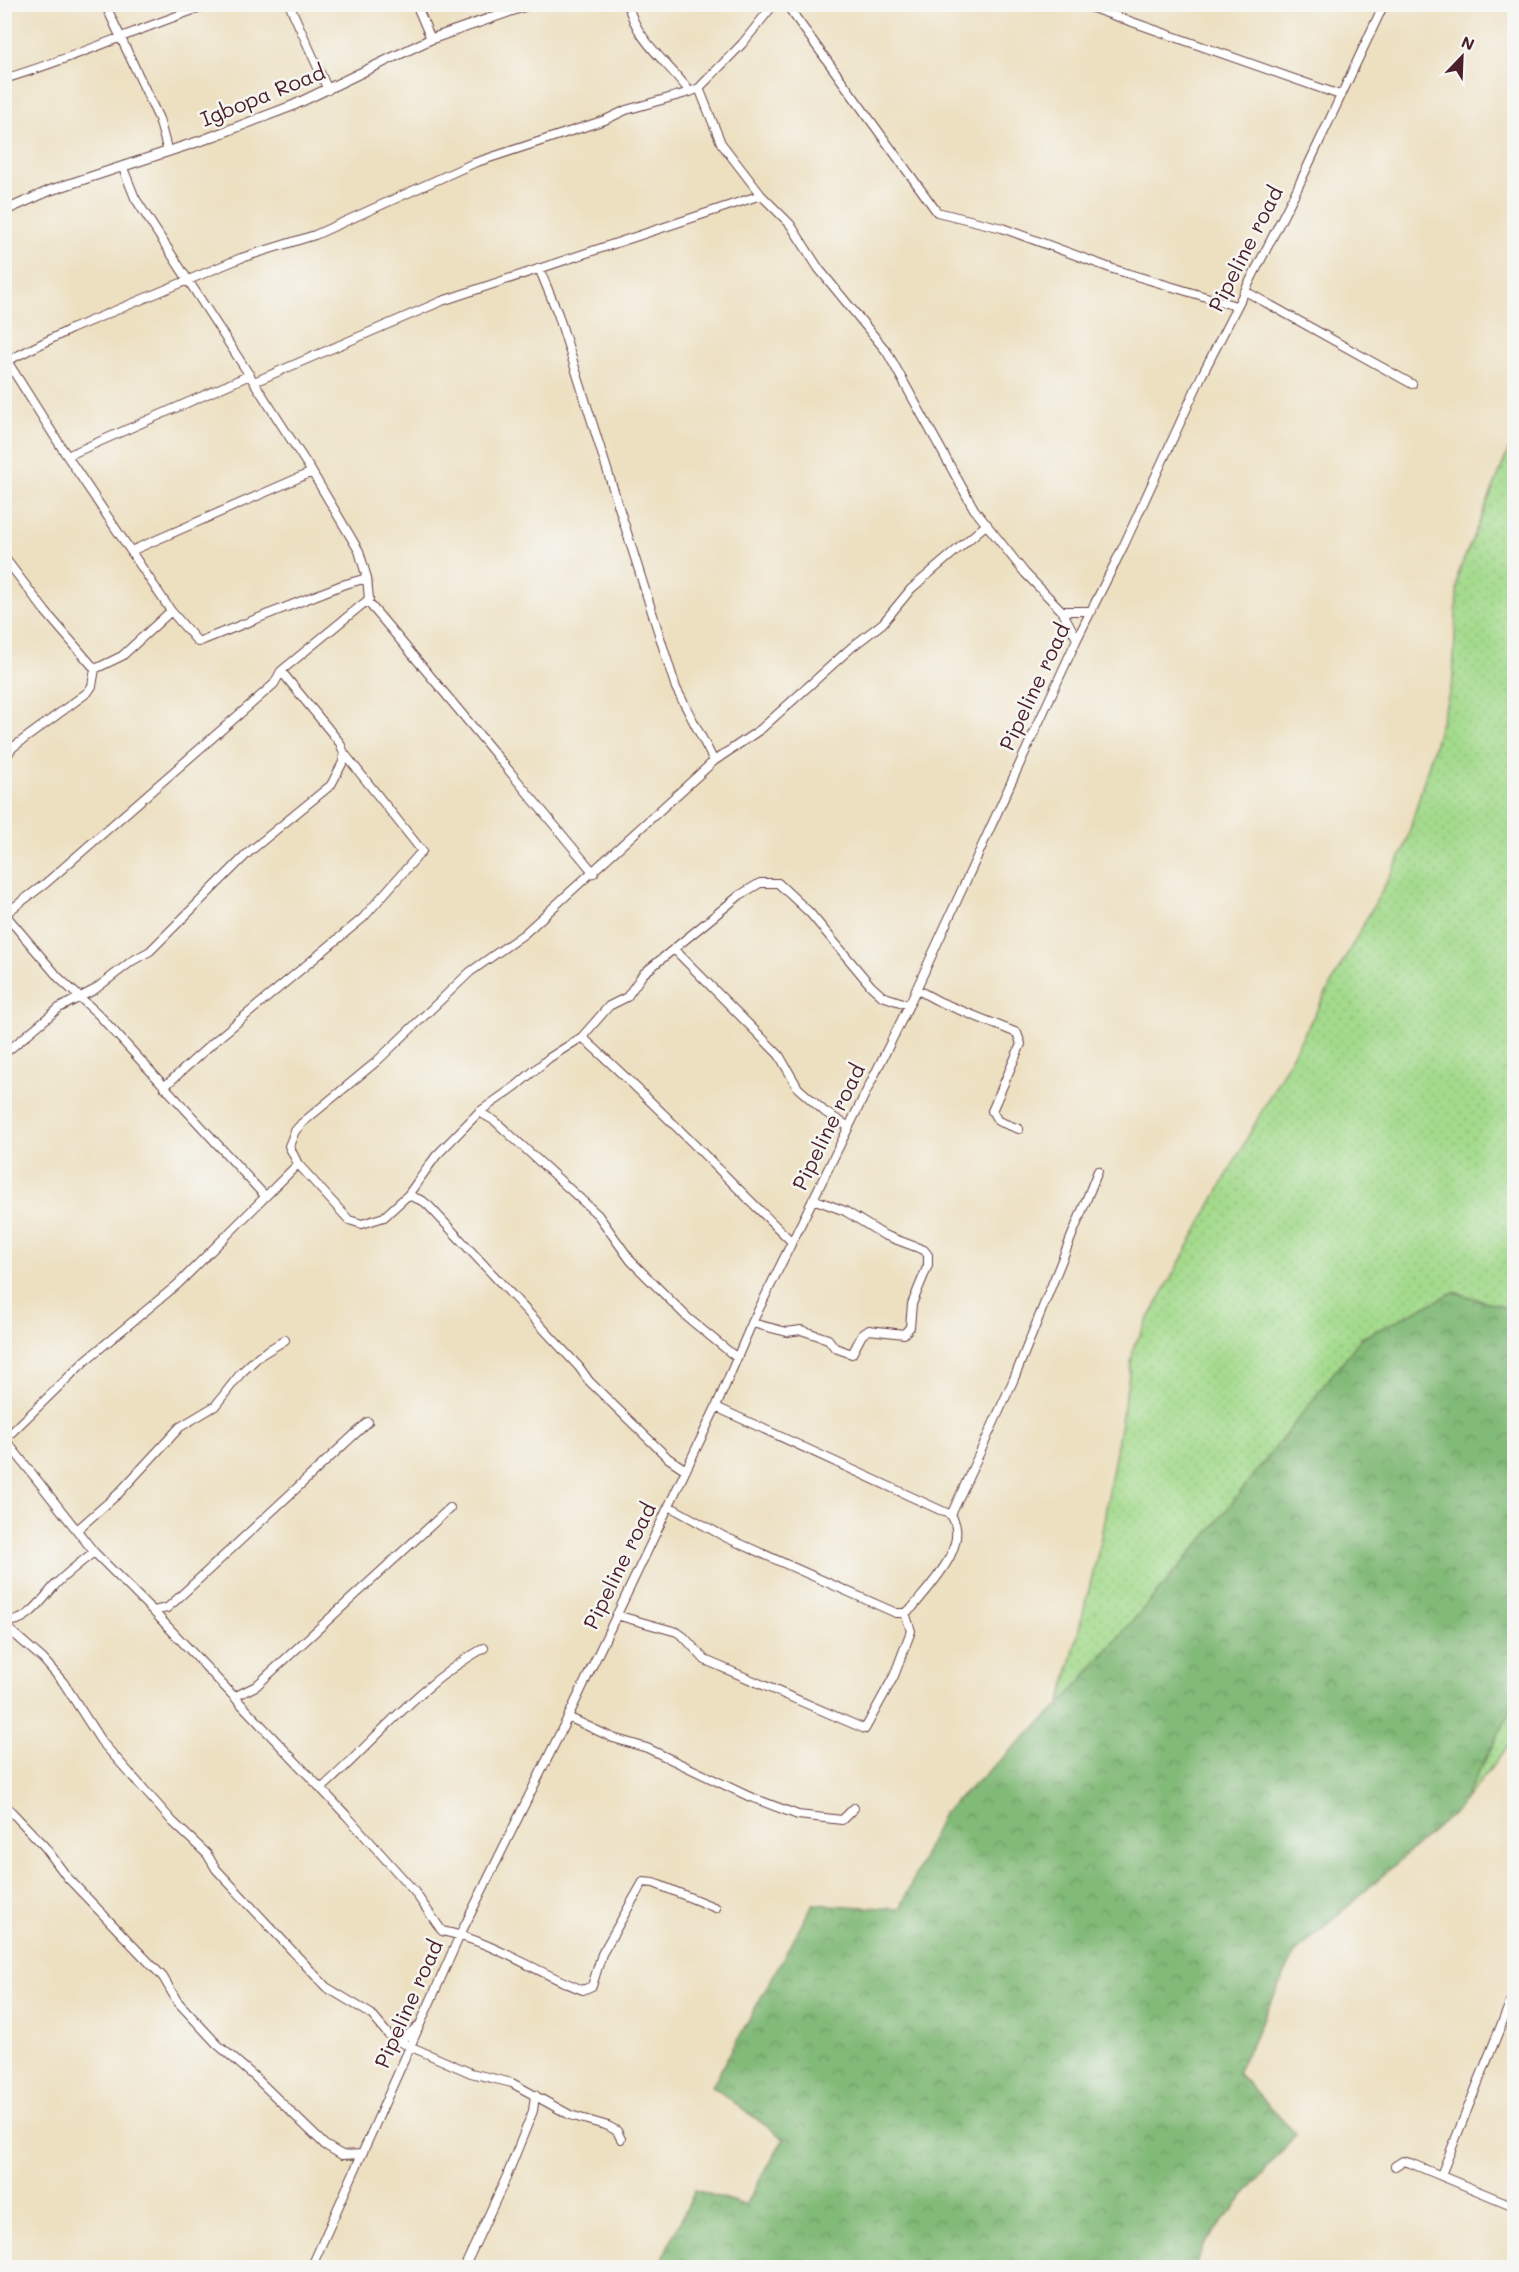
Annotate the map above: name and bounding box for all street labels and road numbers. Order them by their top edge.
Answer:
street label: Igbopa Road [196,57,329,132]
street label: Pipeline road [1201,181,1288,316]
street label: Pipeline road [992,618,1075,754]
street label: Pipeline road [785,1059,870,1194]
street label: Pipeline road [576,1498,661,1633]
street label: Pipeline road [367,1935,448,2072]

